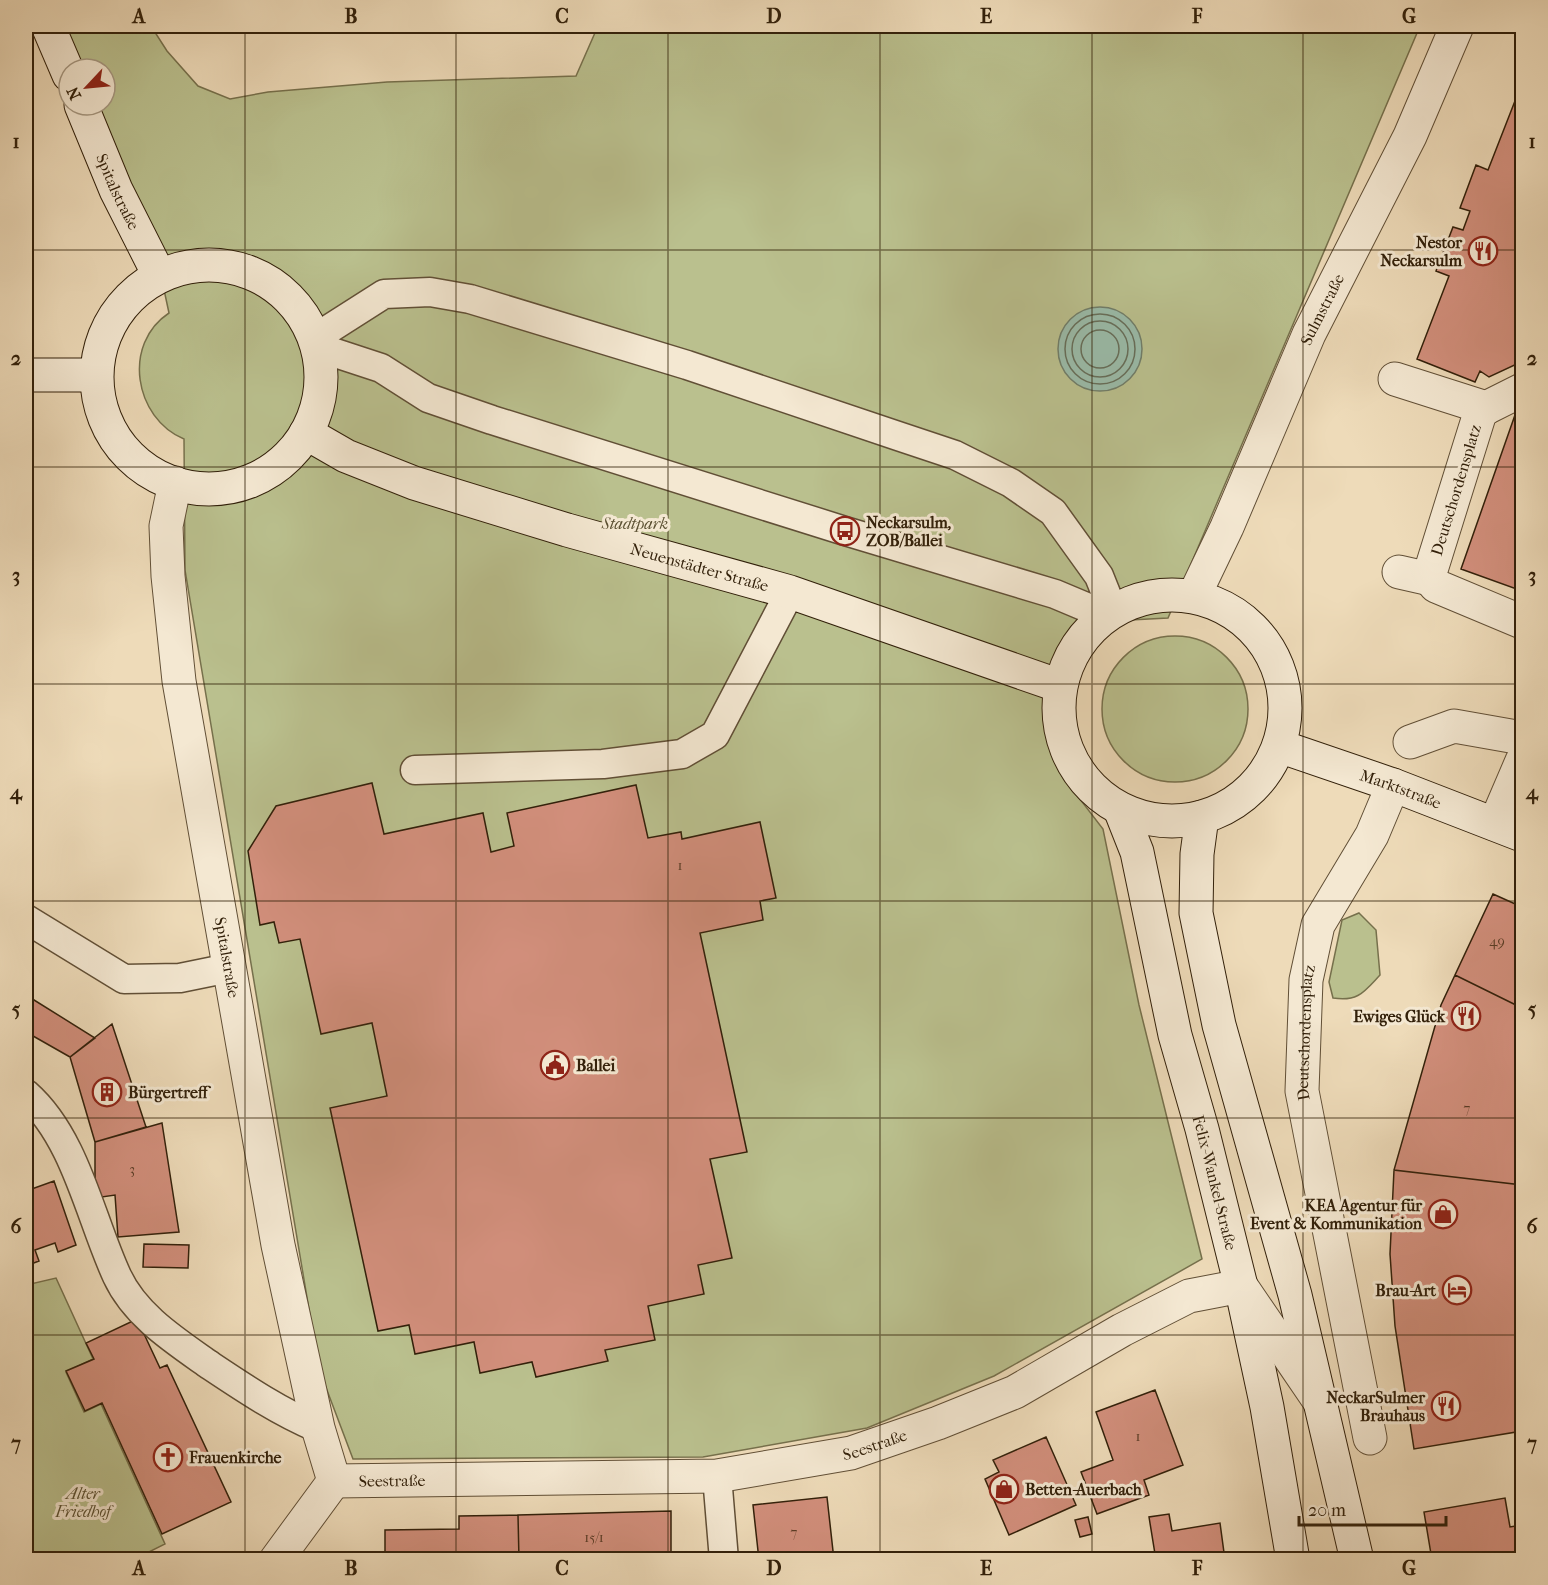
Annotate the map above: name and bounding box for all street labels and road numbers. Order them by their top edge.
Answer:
street label: Spitalstraße [92,151,144,233]
street label: Sulmstraße [1296,270,1348,348]
street label: Deutschordensplatz [1427,422,1485,558]
street label: Neuenstädter Straße [628,539,771,595]
street label: Marktstraße [1358,765,1444,812]
street label: Spitalstraße [211,915,244,999]
street label: Deutschordensplatz [1292,963,1319,1102]
street label: Felix-Wankel-Straße [1189,1113,1241,1252]
street label: Seestraße [841,1425,909,1464]
street label: Seestraße [359,1470,426,1490]

